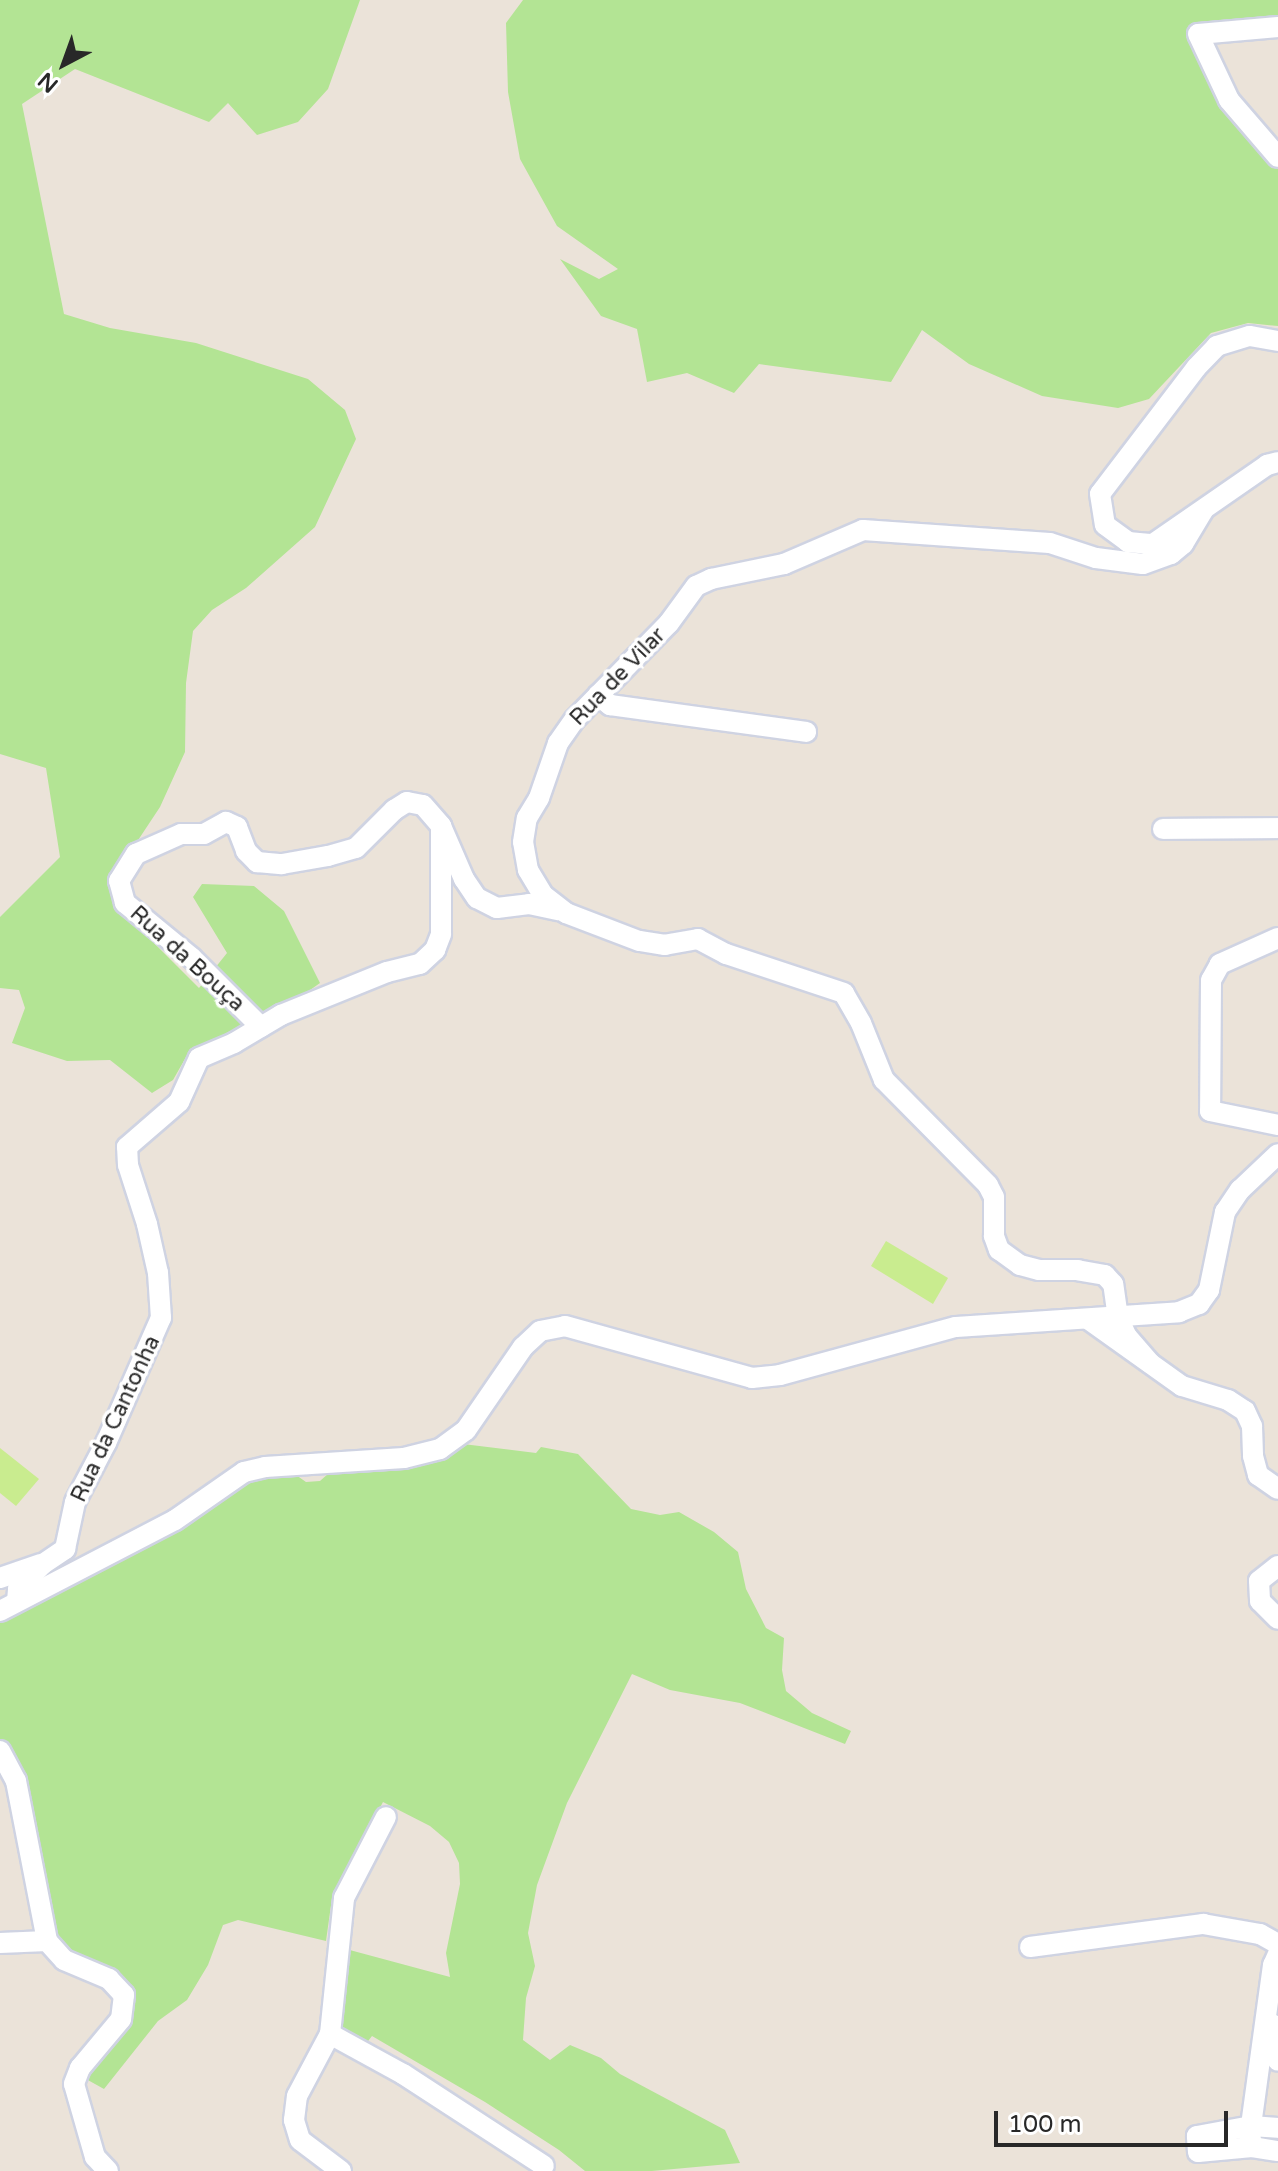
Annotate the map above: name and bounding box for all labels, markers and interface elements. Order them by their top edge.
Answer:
north arrow [24,24,104,104]
text: N [33,67,63,98]
street label: Rua de Vilar [565,623,671,731]
street label: Rua da Bouça [124,901,250,1017]
street label: Rua da Cantonha [66,1332,166,1506]
scale bar [998,2095,1232,2145]
text: 100 m [1008,2110,1082,2139]

